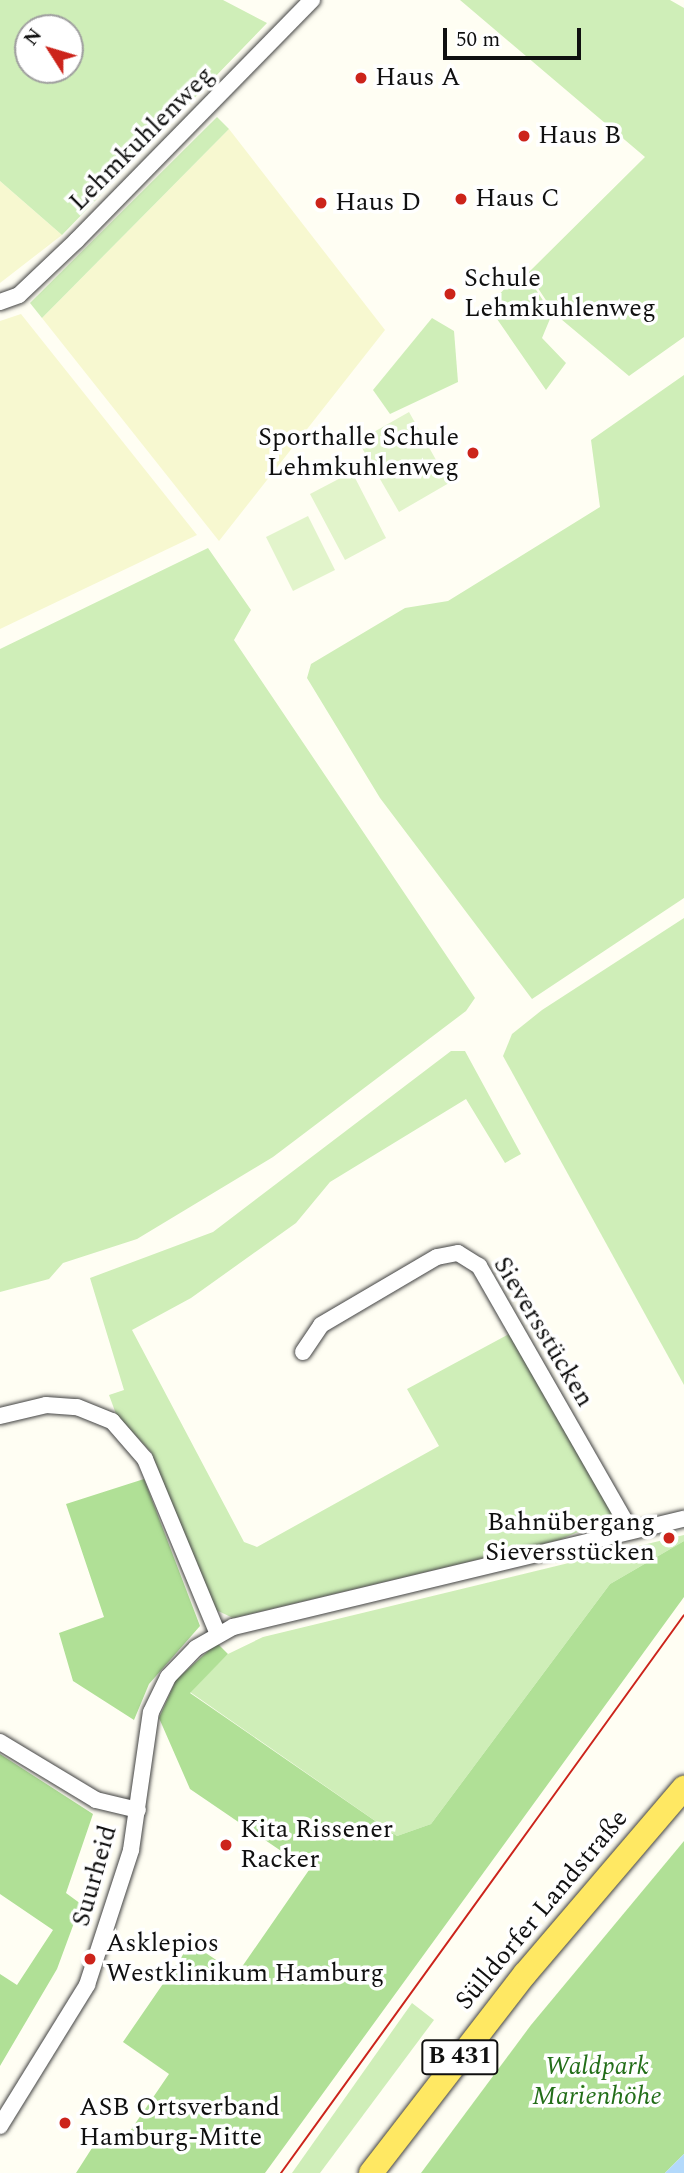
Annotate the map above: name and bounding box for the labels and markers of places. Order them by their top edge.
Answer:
place label: Haus A [375,62,461,94]
marker: Haus A [353,70,369,86]
place label: Haus B [538,120,621,152]
marker: Haus B [516,128,532,144]
place label: Haus C [475,183,560,215]
place label: Haus D [335,187,421,219]
marker: Haus C [453,191,469,207]
marker: Haus D [313,195,329,211]
place label: Schule Lehmkuhlenweg [464,263,656,324]
marker: Schule Lehmkuhlenweg [442,286,458,302]
place label: Sporthalle Schule Lehmkuhlenweg [258,422,459,484]
marker: Sporthalle Schule Lehmkuhlenweg [465,445,481,461]
place label: Bahnübergang Sieversstücken [485,1507,655,1568]
marker: Bahnübergang Sieversstücken [661,1530,677,1546]
place label: Kita Rissener Racker [240,1814,393,1876]
marker: Kita Rissener Racker [218,1837,234,1853]
place label: Asklepios Westklinikum Hamburg [106,1928,384,1990]
marker: Asklepios Westklinikum Hamburg [80,1949,100,1969]
place label: ASB Ortsverband Hamburg-Mitte [79,2092,280,2154]
marker: ASB Ortsverband Hamburg-Mitte [57,2115,73,2131]

